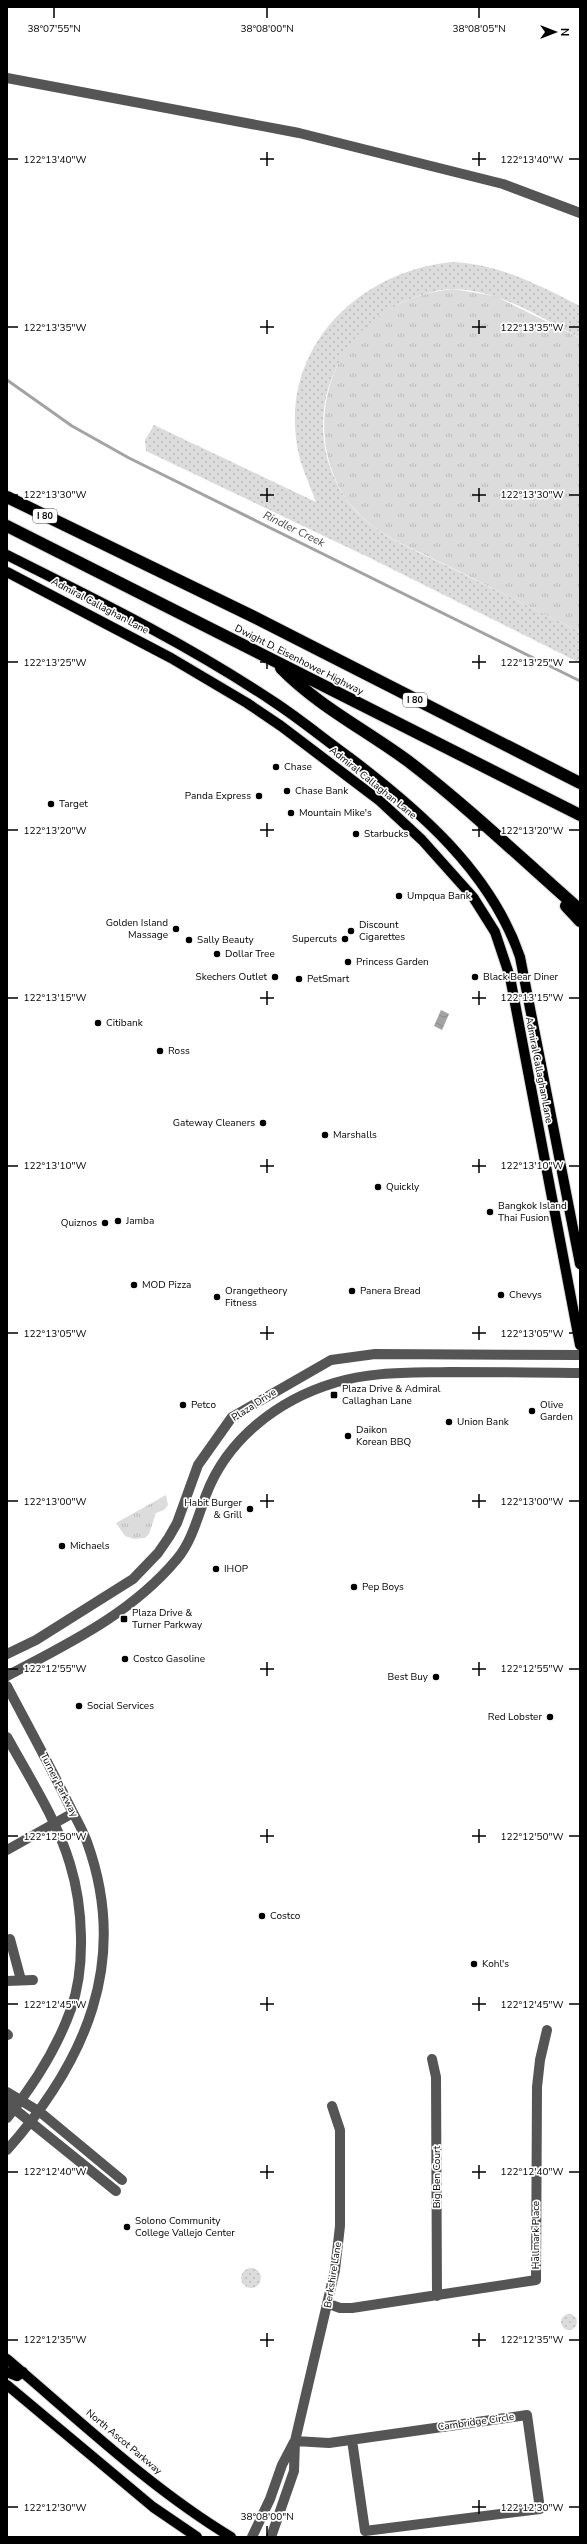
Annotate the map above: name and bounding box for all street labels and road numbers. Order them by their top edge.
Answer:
road number: I 80 [33,509,57,523]
street label: Admiral Callaghan Lane [49,574,151,638]
street label: Dwight D. Eisenhower Highway [232,621,367,699]
road number: I 80 [403,693,427,707]
street label: Admiral Callaghan Lane [327,744,419,822]
street label: Admiral Callaghan Lane [522,1016,556,1124]
street label: Plaza Drive [229,1385,279,1425]
street label: Turner Parkway [37,1751,82,1820]
street label: Big Ben Court [430,2145,444,2208]
street label: Hallmark Place [529,2201,543,2269]
street label: Berkshire Lane [321,2241,345,2309]
street label: North Ascot Parkway [83,2406,166,2479]
street label: Cambridge Circle [437,2410,515,2434]

